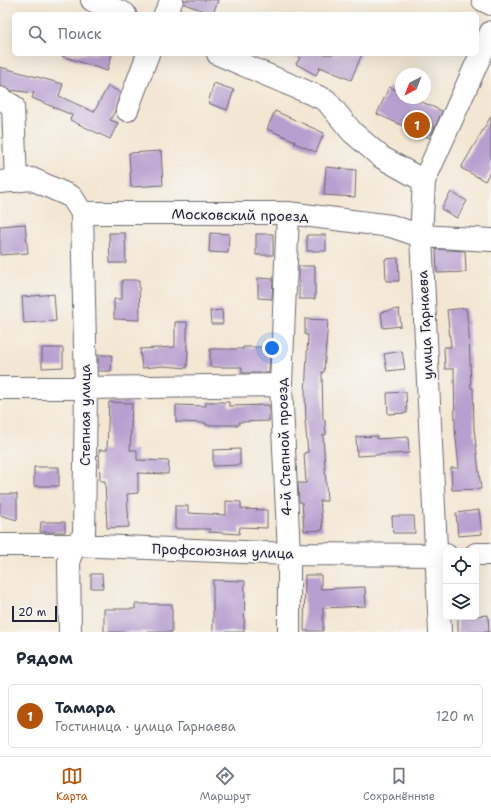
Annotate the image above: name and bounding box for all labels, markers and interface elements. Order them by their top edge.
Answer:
search box [12,12,479,56]
icon: search [26,23,48,45]
text: Поиск [58,24,102,44]
north arrow [395,68,431,104]
pin: 1 [404,110,430,140]
street label: Московский проезд [171,205,309,225]
street label: улица Гарнаева [413,269,437,380]
your location [262,338,282,358]
street label: Степная улица [76,364,94,466]
street label: 4-й Степной проезд [273,377,295,517]
street label: Профсоюзная улица [152,540,295,562]
map controls [443,548,479,620]
button: locate [443,548,479,584]
button: layers [443,584,479,620]
scale bar [12,604,57,623]
text: 20 m [18,605,46,620]
text: Рядом [16,647,73,669]
text: Тамара [55,698,115,718]
text: 1 [27,708,33,725]
text: 120 m [436,708,474,725]
text: Гостиница · улица Гарнаева [55,718,236,735]
tab: Карта [56,765,88,804]
tab: Маршрут [200,765,251,804]
tab: Сохранённые [363,765,435,804]

